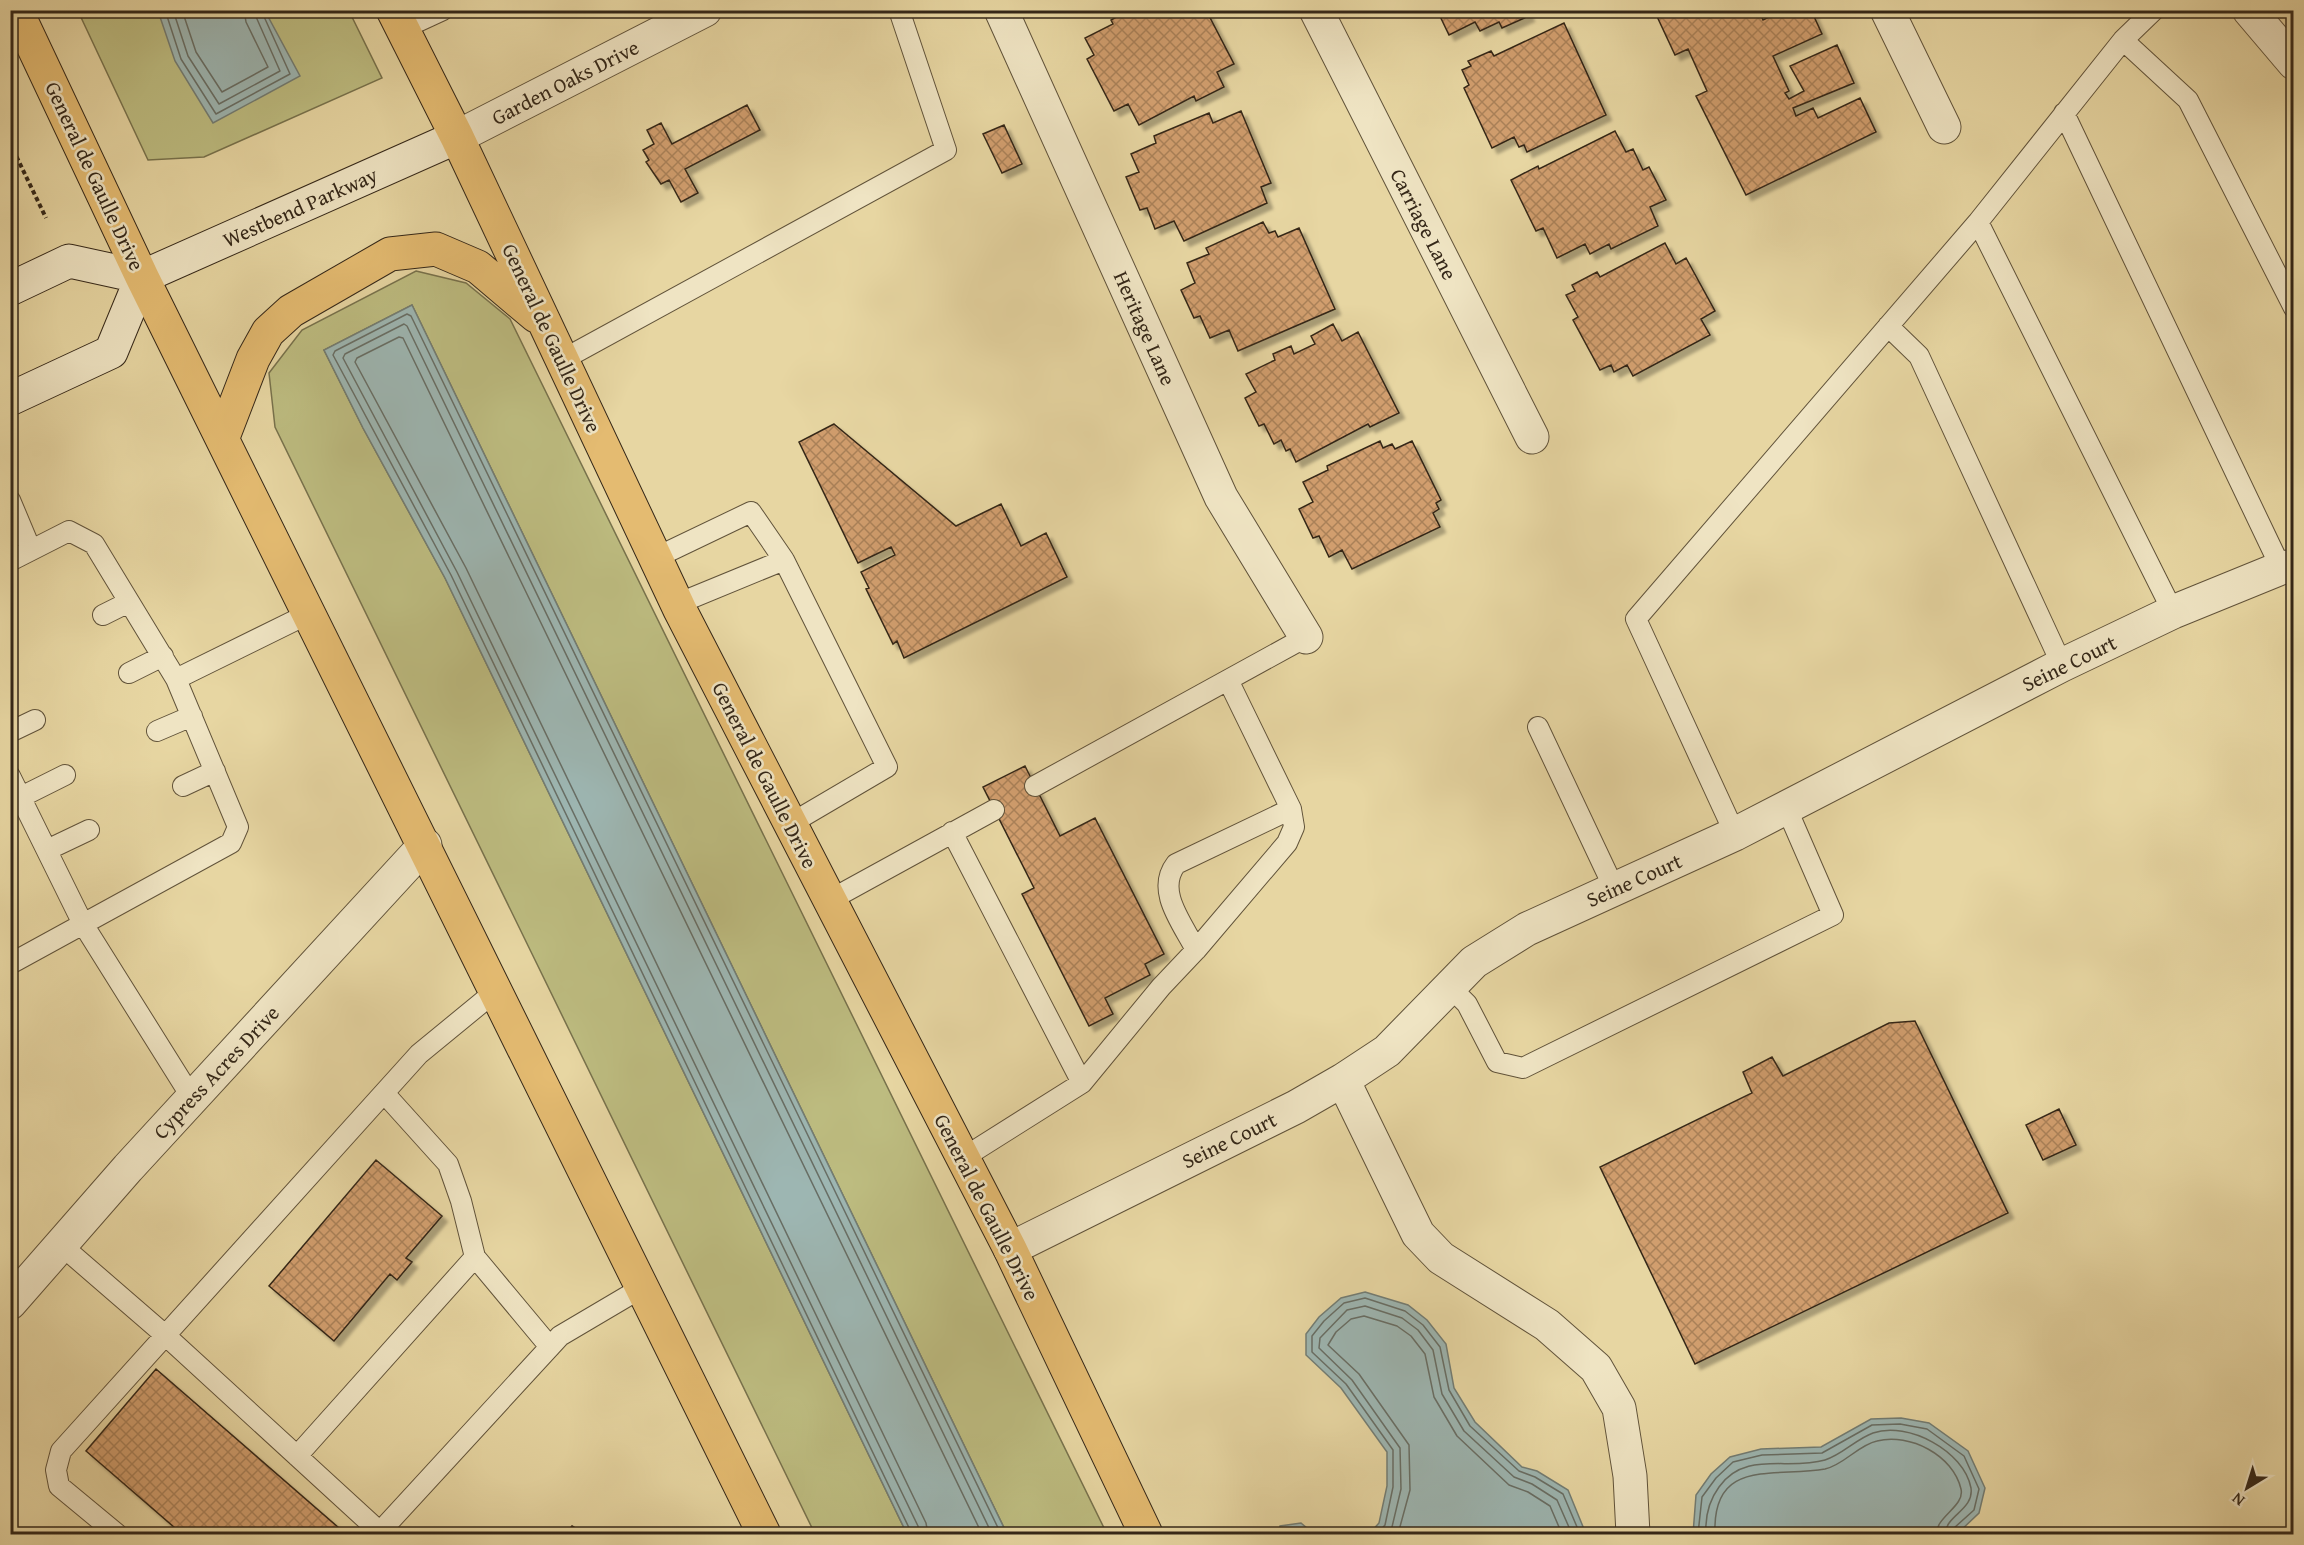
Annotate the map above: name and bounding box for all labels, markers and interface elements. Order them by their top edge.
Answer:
street label: Garden Oaks Drive [486,31,644,133]
street label: General de Gaulle Drive [38,76,153,276]
street label: Westbend Parkway [218,159,383,255]
street label: Carriage Lane [1383,163,1465,285]
street label: General de Gaulle Drive [495,238,610,438]
street label: Heritage Lane [1106,266,1184,390]
street label: Seine Court [2016,626,2122,699]
street label: General de Gaulle Drive [705,676,826,874]
street label: Seine Court [1581,845,1687,915]
street label: Cypress Acres Drive [146,998,286,1146]
street label: Seine Court [1176,1103,1282,1176]
street label: General de Gaulle Drive [927,1108,1048,1306]
north arrow [2217,1458,2277,1518]
text: N [2226,1487,2249,1513]

